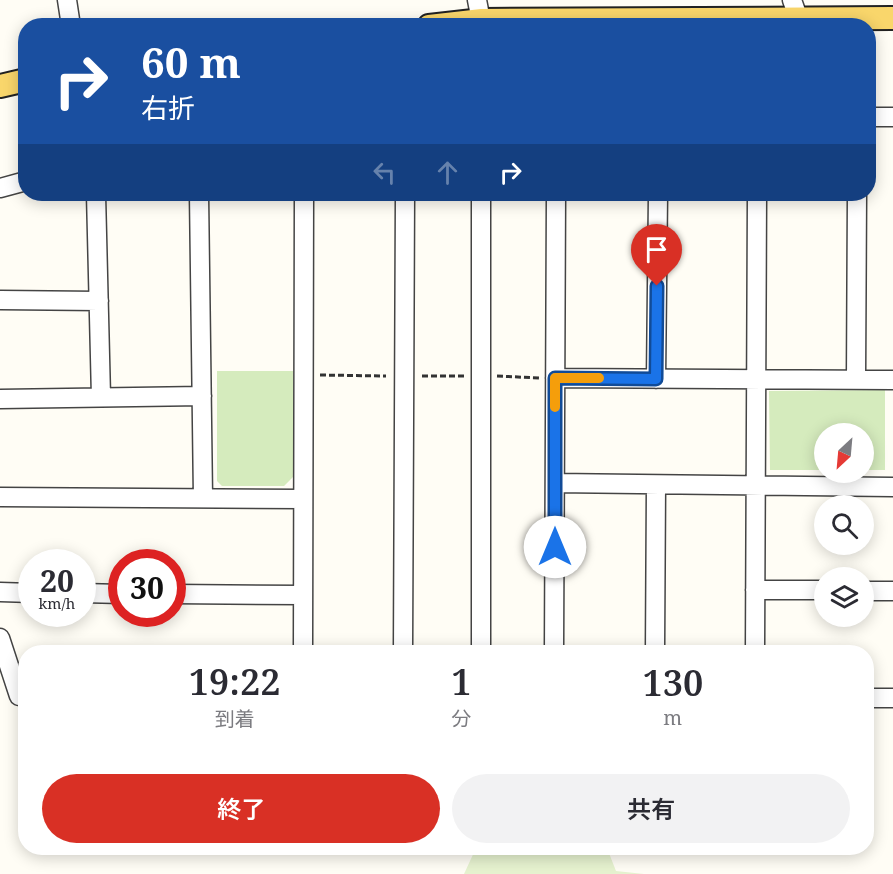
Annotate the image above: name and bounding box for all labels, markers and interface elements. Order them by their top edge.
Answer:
text: 60 m [141,33,241,90]
icon: right [42,42,120,120]
text: 右折 [141,89,195,126]
icon: left [368,156,401,189]
icon: ahead [431,156,464,189]
icon: right [494,156,527,189]
pin [631,224,682,286]
icon: arrive [640,233,673,266]
north arrow [814,423,874,483]
map controls [814,423,874,627]
button: search [814,495,874,555]
position arrow [523,515,587,579]
speed limit sign: 30 [108,549,186,627]
text: 20 [40,560,74,601]
button: layers [814,567,874,627]
text: km/h [39,593,75,613]
text: 19:22 [189,657,281,706]
text: 1 [451,657,472,706]
text: 130 [642,658,703,707]
text: m [663,704,682,731]
text: 到着 [215,705,255,732]
text: 分 [451,705,471,732]
button: 終了 [42,774,440,843]
button: 共有 [452,774,850,843]

